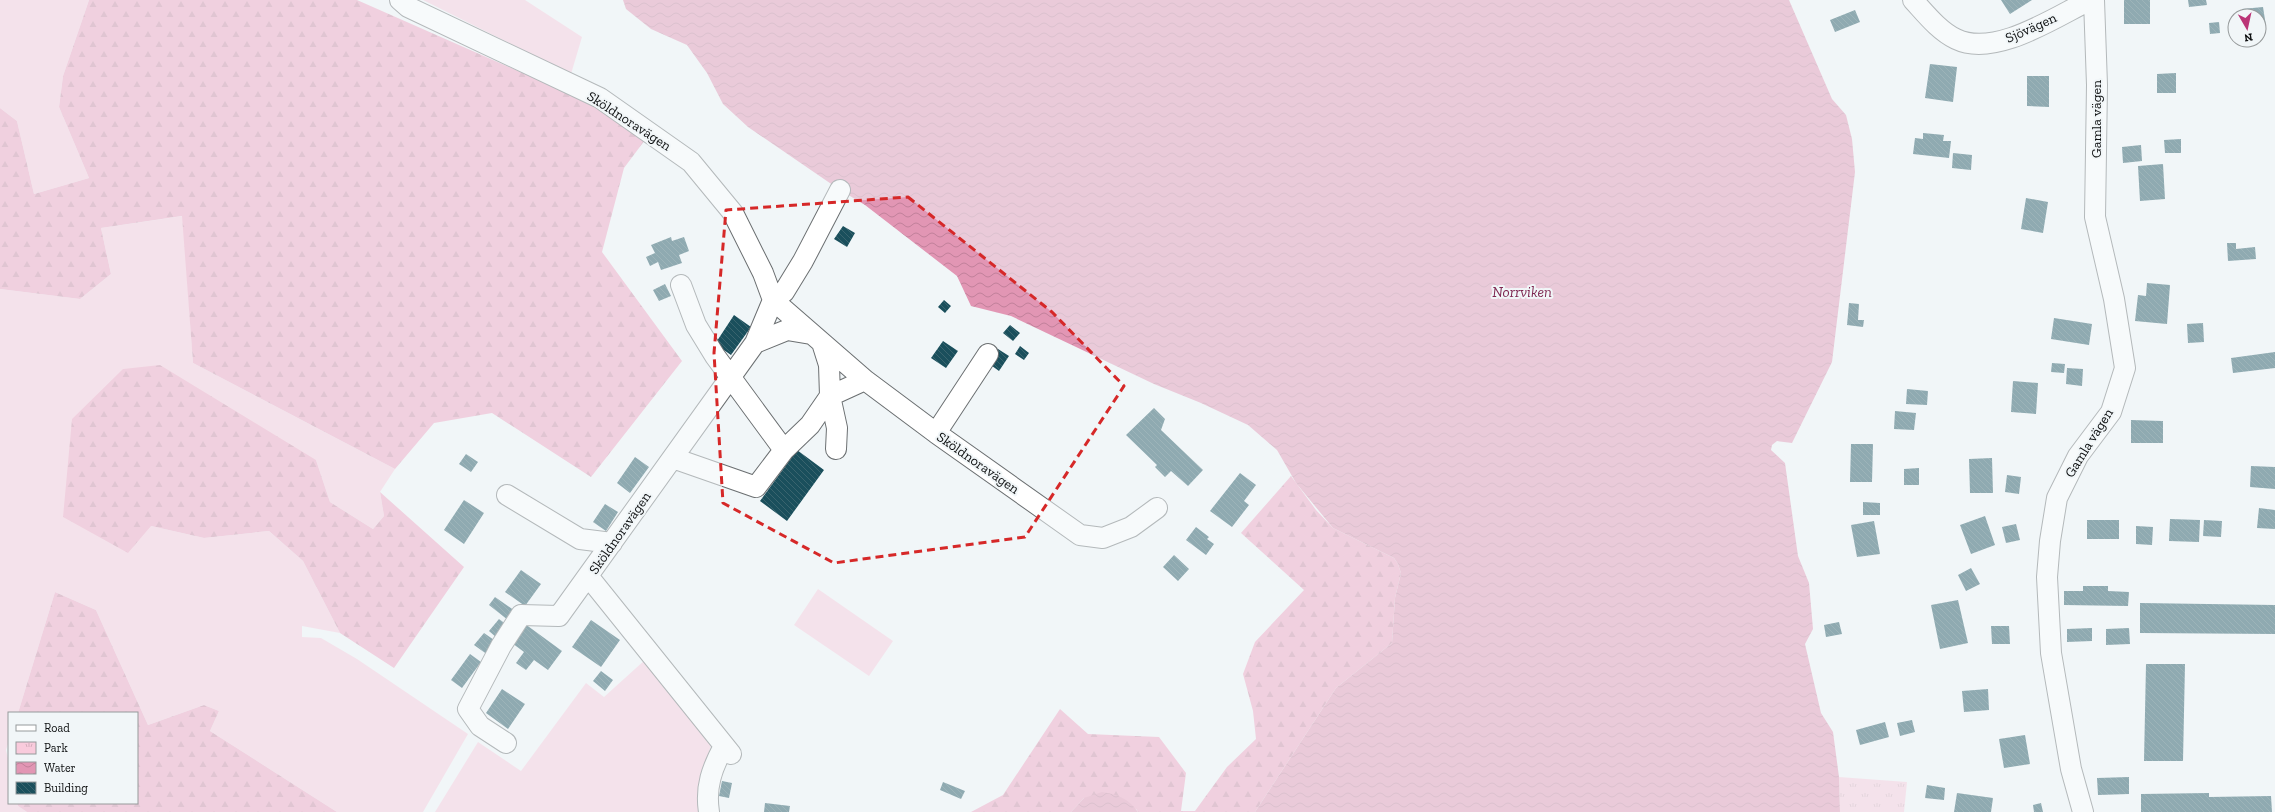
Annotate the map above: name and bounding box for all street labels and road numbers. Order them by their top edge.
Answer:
street label: Sjövägen [2003,9,2059,47]
street label: Gamla vägen [2088,80,2105,158]
street label: Sköldnoravägen [584,88,674,154]
street label: Gamla vägen [2061,405,2117,481]
street label: Sköldnoravägen [933,428,1023,498]
street label: Sköldnoravägen [585,488,655,578]

